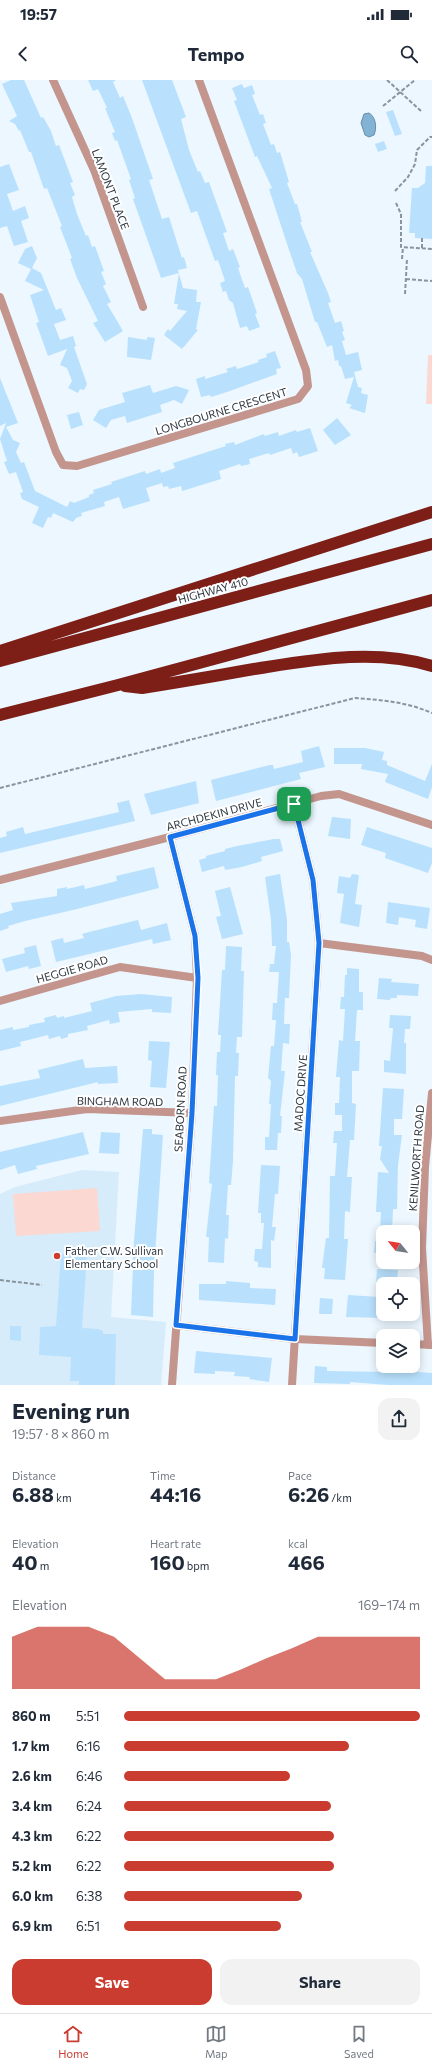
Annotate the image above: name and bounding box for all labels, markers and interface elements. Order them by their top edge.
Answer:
text: 19:57 [20,5,57,23]
icon: back [12,43,34,65]
text: Tempo [188,43,244,65]
icon: search [398,43,420,65]
street label: LAMONT PLACE [90,147,132,231]
street label: LONGBOURNE CRESCENT [154,385,288,437]
street label: HIGHWAY 410 [176,574,250,606]
pin [277,787,311,821]
icon: arrive [283,793,305,815]
street label: ARCHDEKIN DRIVE [165,795,263,833]
street label: HEGGIE ROAD [35,953,109,985]
street label: MADOC DRIVE [291,1054,309,1132]
street label: SEABORN ROAD [171,1066,189,1152]
street label: BINGHAM ROAD [77,1094,163,1108]
street label: KENILWORTH ROAD [406,1104,426,1212]
north arrow [376,1225,420,1269]
map controls [376,1225,420,1373]
place label: Father C.W. Sullivan Elementary School [65,1244,163,1270]
marker: Father C.W. Sullivan Elementary School [52,1251,62,1261]
button: locate [376,1277,420,1321]
button: layers [376,1329,420,1373]
text: Evening run [12,1397,130,1424]
button: share [378,1398,420,1440]
text: 19:57 · 8 × 860 m [12,1426,109,1442]
text: Distance [12,1469,56,1482]
text: Time [150,1469,175,1482]
text: Pace [288,1469,312,1482]
text: 6.88 [12,1482,54,1506]
text: 44:16 [150,1482,201,1506]
text: 6:26 [288,1482,329,1506]
text: km [54,1491,72,1504]
text: /km [329,1491,352,1504]
text: Elevation [12,1537,58,1550]
text: Heart rate [150,1537,201,1550]
text: kcal [288,1537,308,1550]
text: 40 [12,1550,38,1574]
text: 160 [150,1550,185,1574]
text: 466 [288,1550,325,1574]
text: m [38,1559,49,1572]
text: bpm [185,1559,209,1572]
text: Elevation [12,1597,67,1613]
text: 169–174 m [358,1597,420,1613]
text: 860 m [12,1708,51,1724]
text: 5:51 [76,1708,100,1724]
text: 1.7 km [12,1738,50,1754]
text: 6:16 [76,1738,100,1754]
text: 2.6 km [12,1768,52,1784]
text: 6:46 [76,1768,103,1784]
text: 3.4 km [12,1798,52,1814]
text: 6:24 [76,1798,102,1814]
text: 4.3 km [12,1828,52,1844]
text: 6:22 [76,1828,101,1844]
text: 5.2 km [12,1858,52,1874]
text: 6:22 [76,1858,101,1874]
text: 6.0 km [12,1888,53,1904]
text: 6:38 [76,1888,102,1904]
text: 6.9 km [12,1918,52,1934]
text: 6:51 [76,1918,100,1934]
button: Save [12,1959,212,2005]
button: Share [220,1959,420,2005]
tab: Home [58,2023,88,2060]
tab: Map [205,2023,228,2060]
tab: Saved [344,2023,374,2060]

